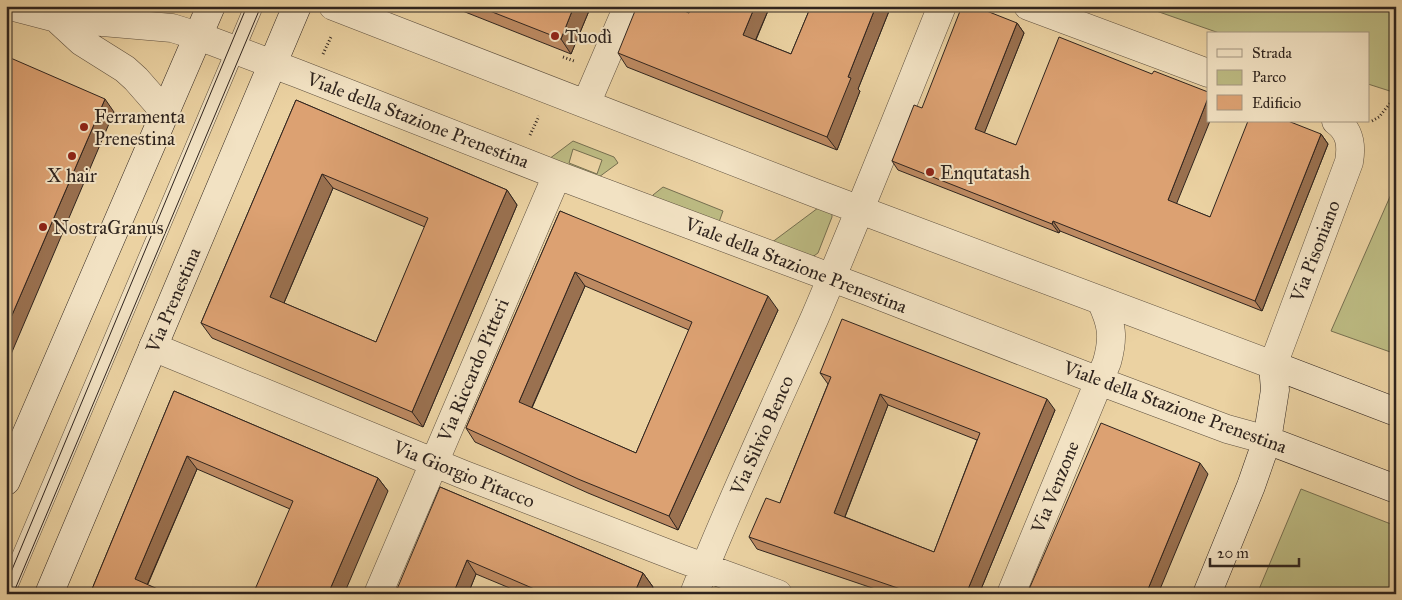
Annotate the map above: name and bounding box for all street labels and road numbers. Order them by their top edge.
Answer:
street label: Viale della Stazione Prenestina [303,67,533,173]
street label: Via Pisoniano [1285,197,1345,306]
street label: Viale della Stazione Prenestina [681,212,911,318]
street label: Via Prenestina [140,243,206,357]
street label: Via Riccardo Pitteri [432,295,514,446]
street label: Viale della Stazione Prenestina [1059,355,1291,459]
street label: Via Silvio Benco [725,371,799,499]
street label: Via Giorgio Pitacco [389,435,538,514]
street label: Via Venzone [1026,438,1084,537]

